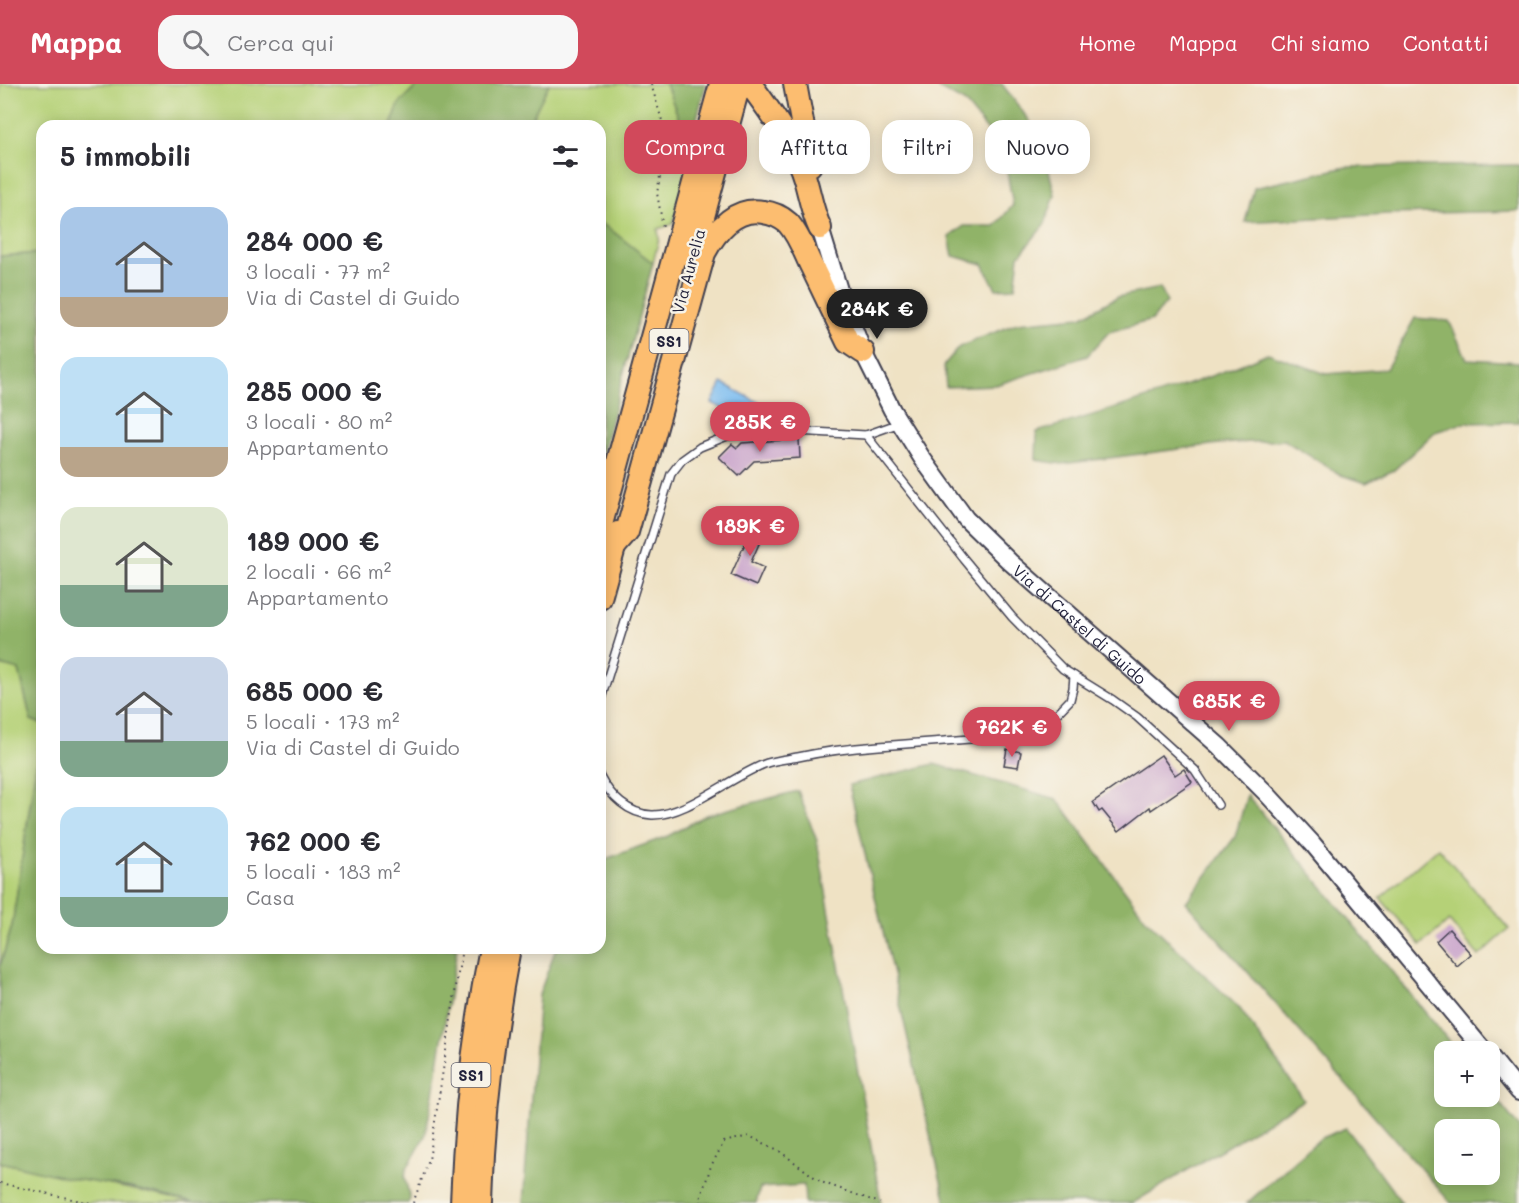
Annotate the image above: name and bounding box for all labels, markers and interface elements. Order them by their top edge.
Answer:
search box [158,15,578,69]
text: Mappa [30,24,122,60]
icon: search [179,26,212,59]
text: Cerca qui [227,28,334,57]
text: Home [1079,29,1136,56]
text: Mappa [1169,29,1238,56]
text: Chi siamo [1271,29,1370,56]
text: Contatti [1403,29,1489,56]
chip: Compra [624,120,747,174]
chip: Affitta [759,120,870,174]
chip: Filtri [882,120,973,174]
chip: Nuovo [985,120,1090,174]
text: 5 immobili [60,139,192,173]
icon: filters [549,140,582,173]
text: 284 000 € [246,224,383,258]
street label: Via Aurelia [667,226,709,316]
icon: home [108,231,180,303]
text: 3 locali · 77 m² [246,258,390,284]
text: Via di Castel di Guido [246,284,460,310]
pin: 284K € [828,289,926,340]
text: 284K € [841,295,913,321]
road number: SS1 [650,329,688,353]
text: 285 000 € [246,374,382,408]
icon: home [108,381,180,453]
pin: 285K € [711,402,809,453]
text: 3 locali · 80 m² [246,408,392,434]
text: 285K € [724,408,796,434]
text: Appartamento [246,434,388,460]
pin: 189K € [701,506,799,557]
text: 189K € [715,512,785,538]
text: 189 000 € [246,524,379,558]
icon: home [108,531,180,603]
text: 2 locali · 66 m² [246,558,391,584]
street label: Via di Castel di Guido [1009,559,1151,688]
text: Appartamento [246,584,388,610]
text: 685 000 € [246,674,383,708]
icon: home [108,681,180,753]
pin: 685K € [1180,681,1278,732]
text: 685K € [1193,687,1265,713]
pin: 762K € [963,707,1061,758]
text: 5 locali · 173 m² [246,708,400,734]
text: 762K € [977,713,1048,739]
text: Via di Castel di Guido [246,734,460,760]
text: 762 000 € [246,824,381,858]
icon: home [108,831,180,903]
text: 5 locali · 183 m² [246,858,400,884]
text: Casa [246,884,295,910]
map controls [1434,1041,1500,1185]
button: + [1434,1041,1500,1107]
road number: SS1 [452,1063,490,1087]
button: − [1434,1119,1500,1185]

